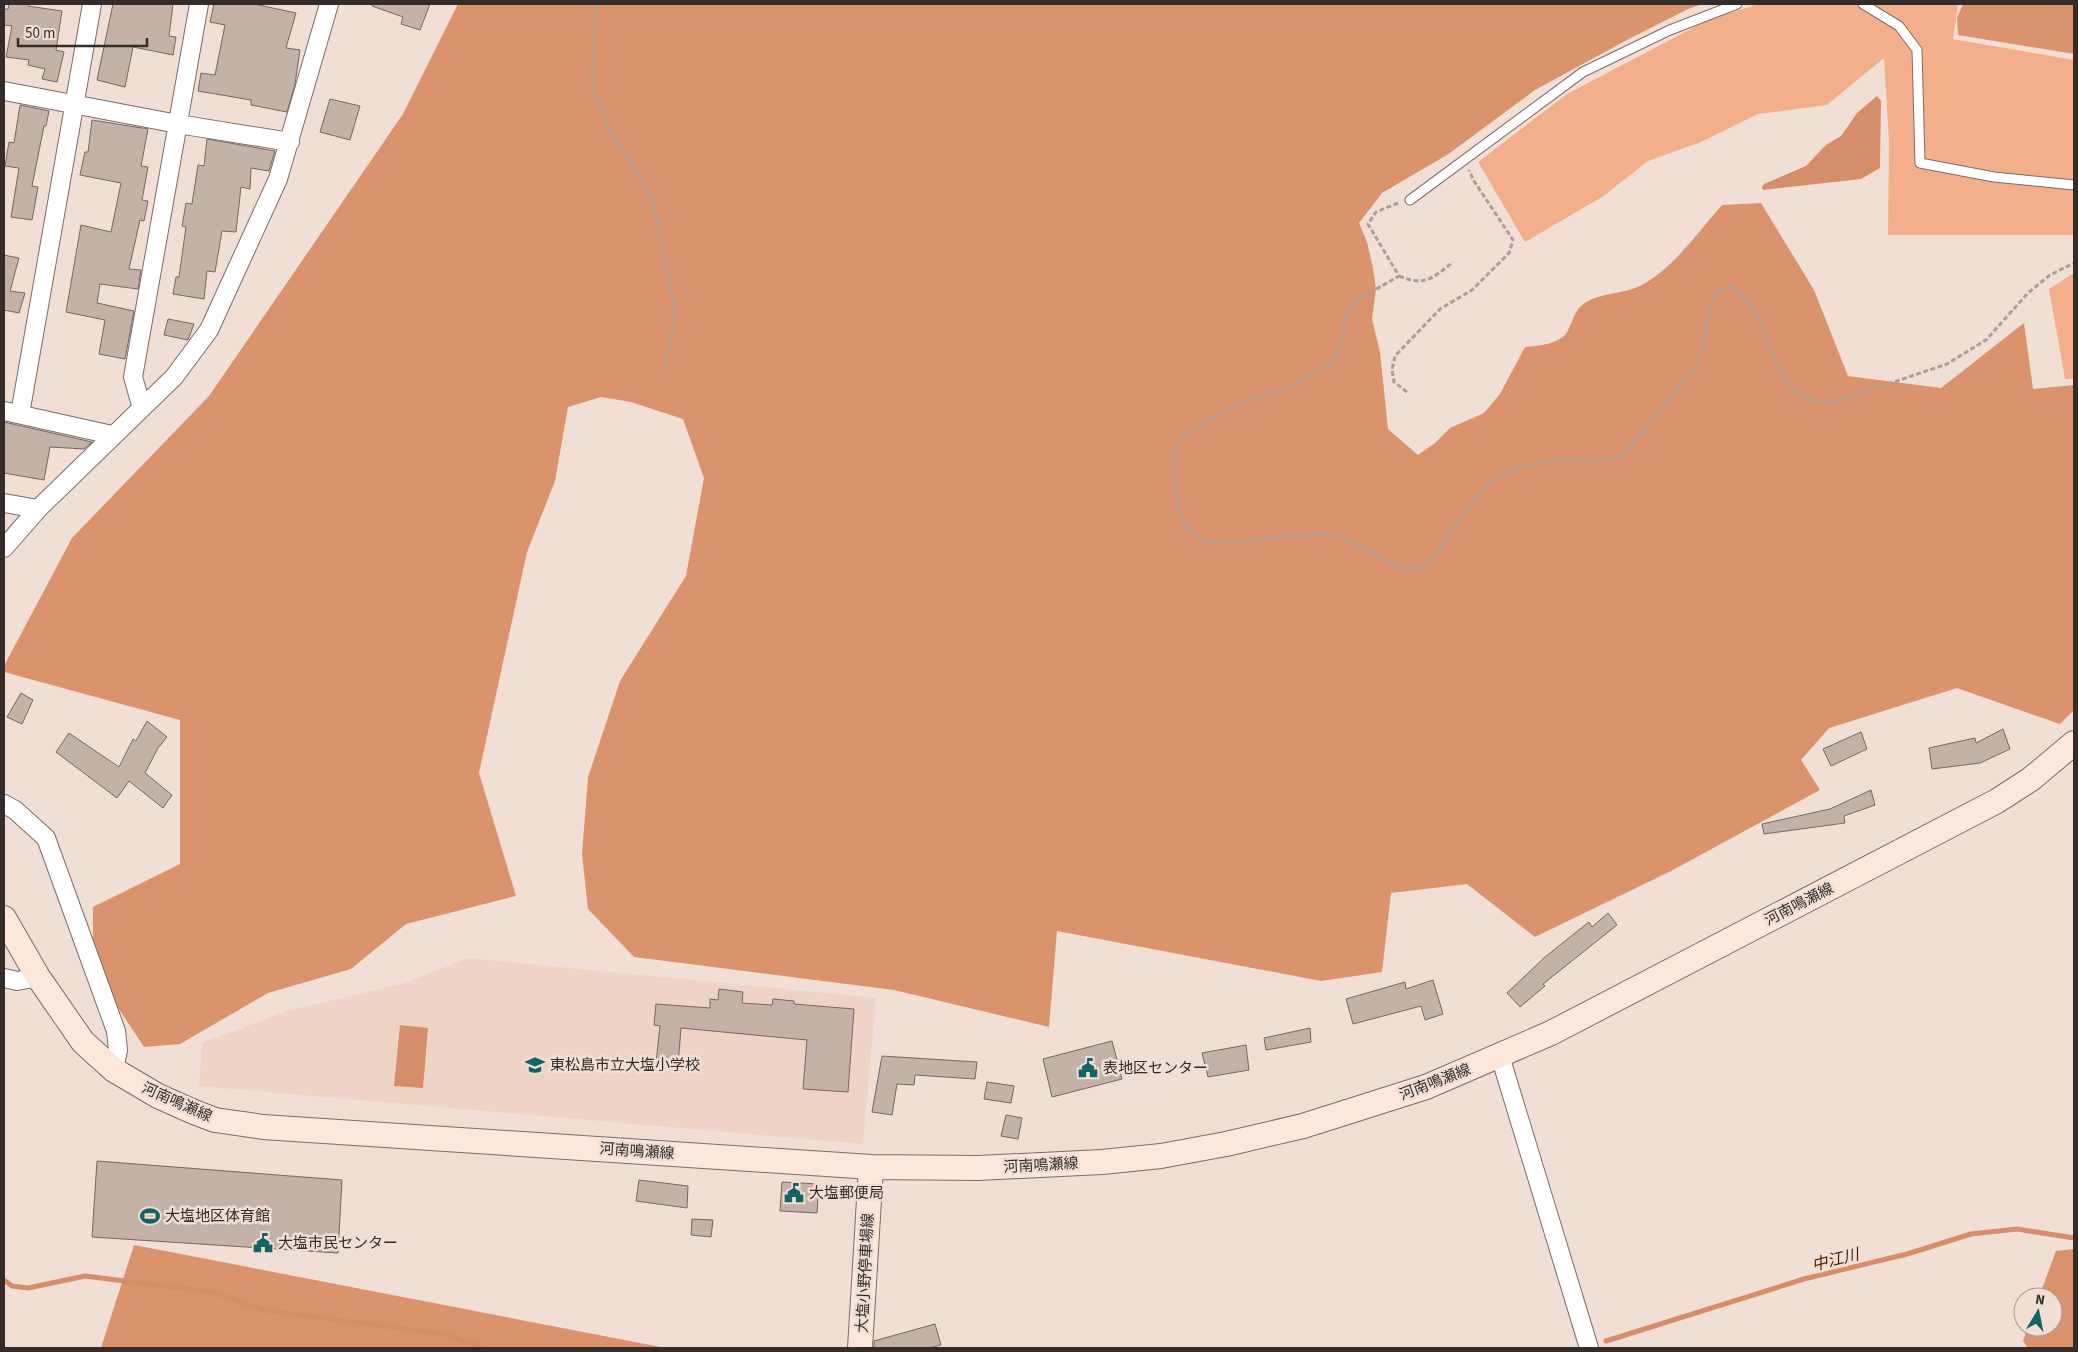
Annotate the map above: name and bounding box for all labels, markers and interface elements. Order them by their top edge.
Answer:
scale bar [18,15,146,47]
text: 50 m [25,23,55,44]
street label: 河南鳴瀬線 [1761,878,1837,931]
school or university icon: 東松島市立大塩小学校 [524,1054,546,1076]
place label: 東松島市立大塩小学校 [550,1055,700,1076]
public building icon: 表地区センター [1077,1057,1099,1079]
place label: 表地区センター [1103,1058,1208,1079]
street label: 河南鳴瀬線 [1396,1059,1474,1106]
street label: 河南鳴瀬線 [138,1078,215,1127]
street label: 河南鳴瀬線 [599,1138,675,1165]
street label: 河南鳴瀬線 [1003,1153,1079,1178]
public building icon: 大塩郵便局 [783,1182,805,1204]
place label: 大塩郵便局 [809,1183,884,1204]
sports icon: 大塩地区体育館 [139,1205,161,1227]
place label: 大塩地区体育館 [165,1206,270,1227]
street label: 大塩小野停車場線 [852,1213,879,1334]
public building icon: 大塩市民センター [252,1232,274,1254]
place label: 大塩市民センター [278,1233,398,1254]
water label: 中江川 [1809,1243,1863,1276]
north arrow [2013,1287,2063,1337]
text: N [2034,1290,2046,1311]

